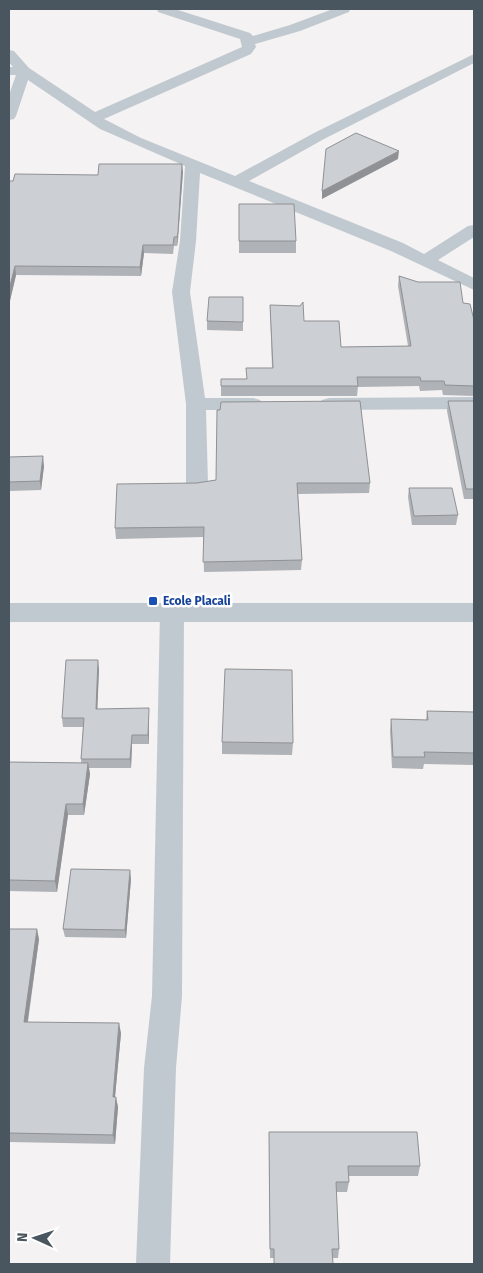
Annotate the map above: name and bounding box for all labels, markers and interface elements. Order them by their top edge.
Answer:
place label: Ecole Placali [163,594,231,608]
marker: Ecole Placali [147,595,159,607]
north arrow [10,1213,60,1263]
text: N [14,1232,31,1242]

